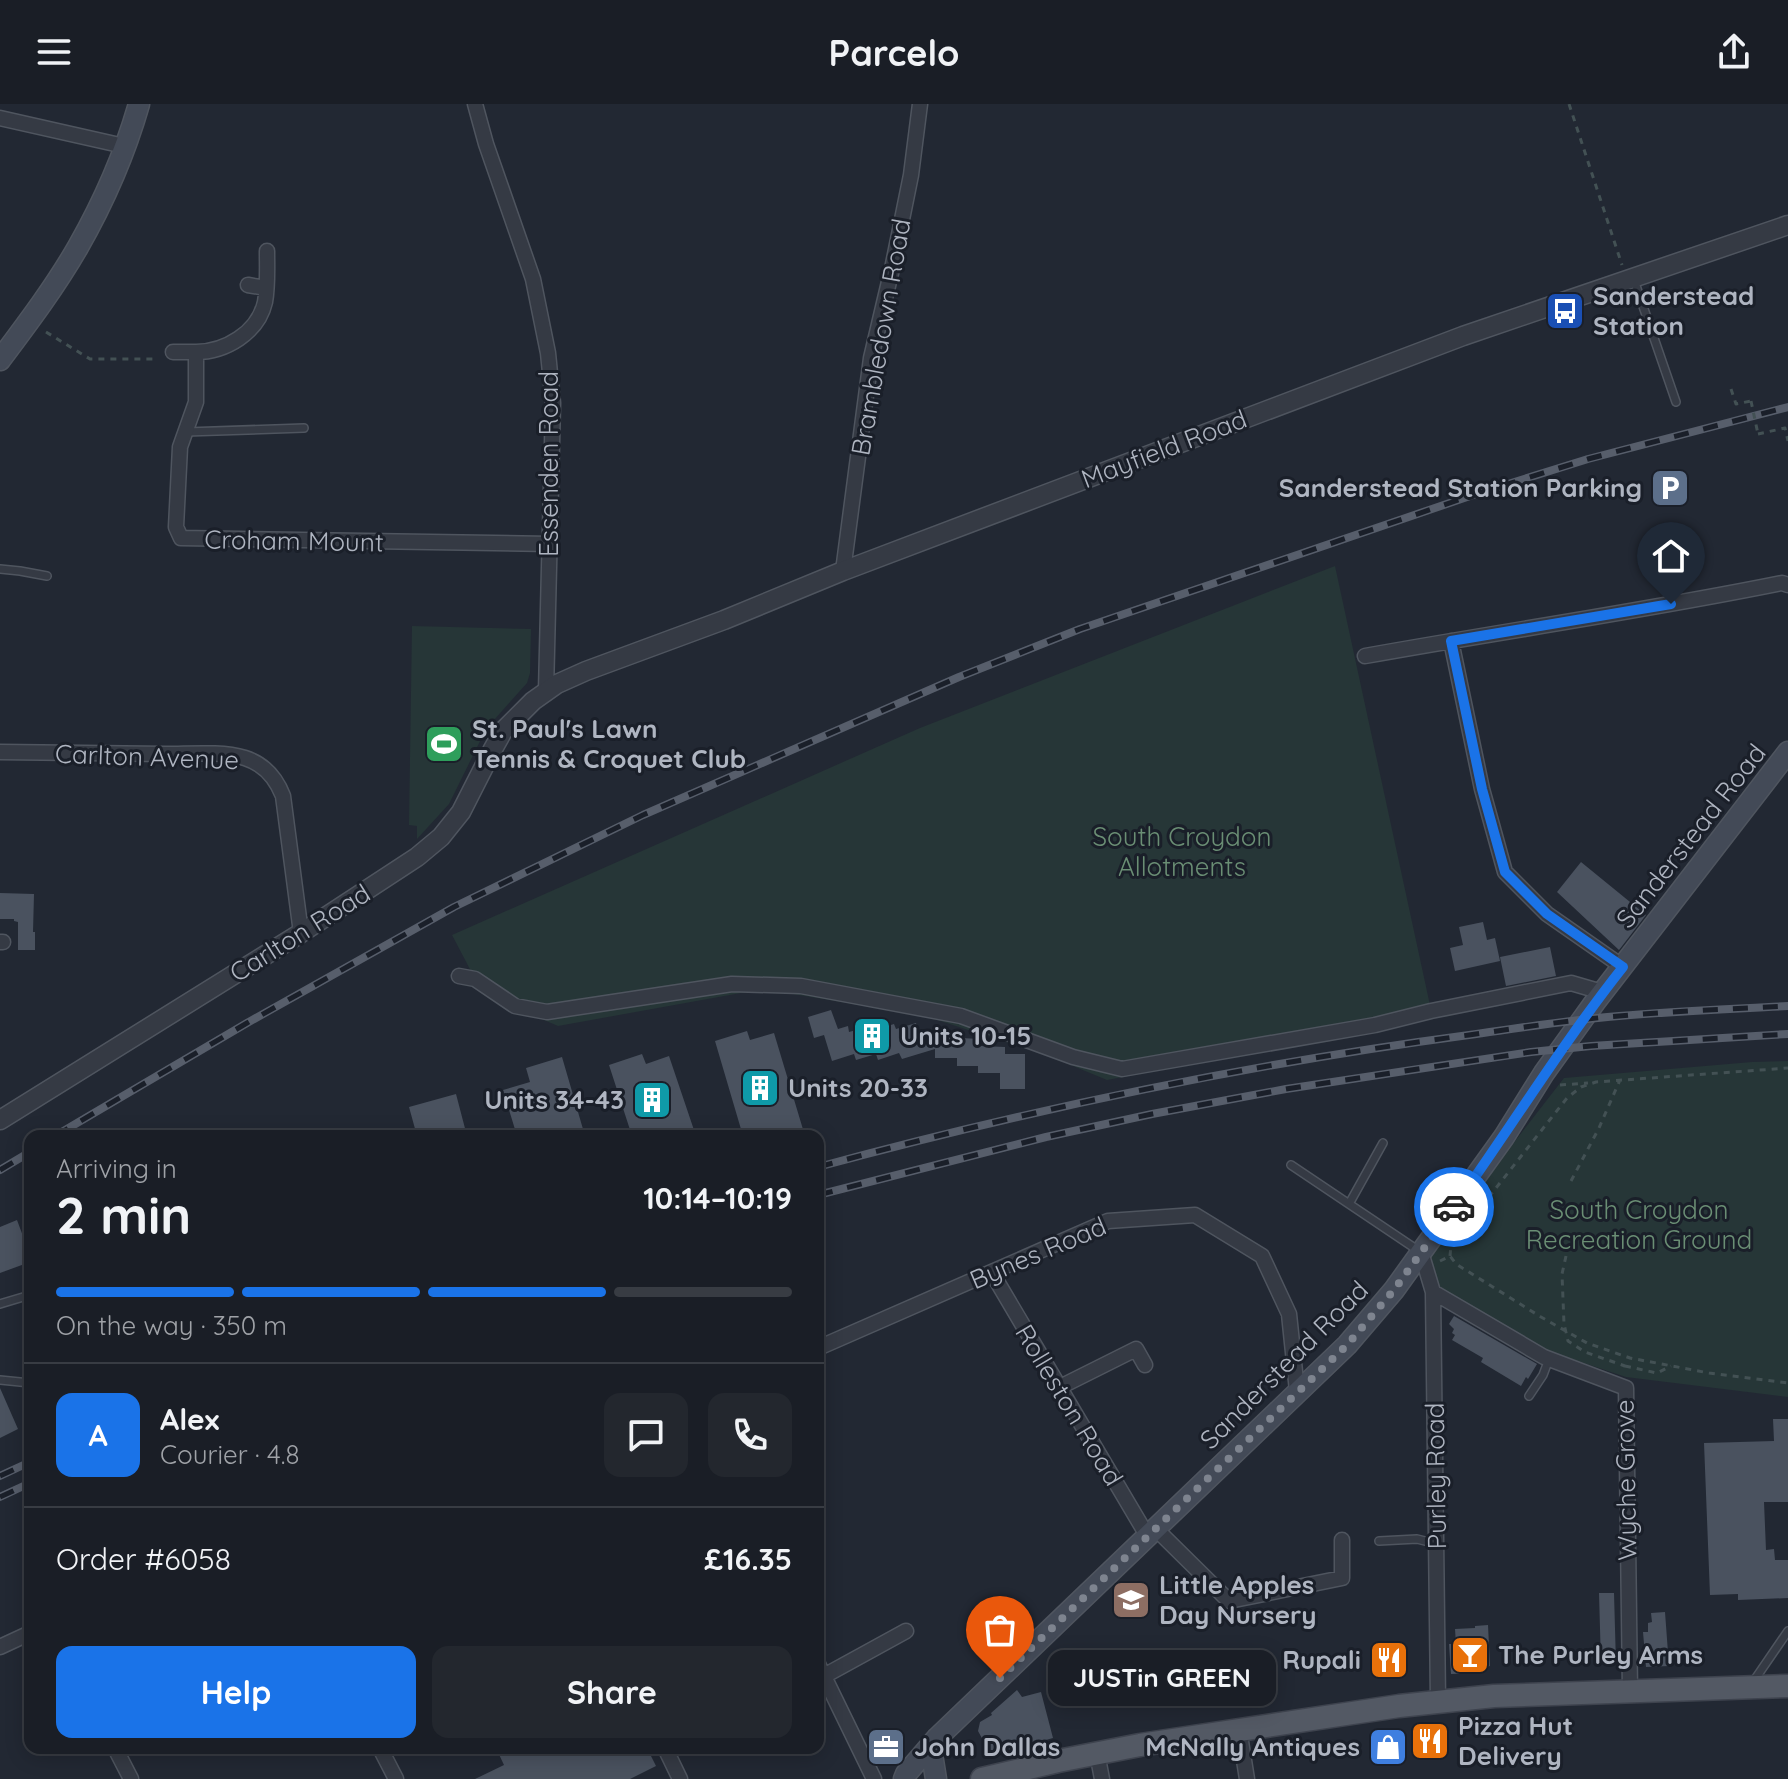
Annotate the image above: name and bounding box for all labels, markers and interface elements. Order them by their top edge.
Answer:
icon: menu [32,30,76,74]
text: Parcelo [829,30,959,75]
icon: share [1712,30,1756,74]
street label: Brambledown Road [843,216,918,458]
place label: Sanderstead Station [1593,279,1754,342]
bus stop icon: Sanderstead Station [1544,290,1586,332]
street label: Essenden Road [532,371,565,557]
street label: Mayfield Road [1076,402,1251,495]
parking icon: Sanderstead Station Parking [1649,467,1691,509]
place label: Sanderstead Station Parking [1279,471,1642,504]
street label: Croham Mount [204,522,384,559]
pin [1637,522,1705,604]
icon: home [1649,534,1693,578]
place label: St. Paul's Lawn Tennis & Croquet Club [472,712,746,775]
sports icon: St. Paul's Lawn Tennis & Croquet Club [423,723,465,765]
street label: Carlton Avenue [54,737,240,776]
street label: Sanderstead Road [1608,737,1773,934]
park label: South Croydon Allotments [1092,820,1272,883]
street label: Carlton Road [223,876,376,989]
building icon: Units 10-15 [851,1015,893,1057]
place label: Units 10-15 [900,1019,1031,1052]
building icon: Units 20-33 [739,1067,781,1109]
place label: Units 20-33 [788,1071,928,1104]
building icon: Units 34-43 [631,1079,673,1121]
place label: Units 34-43 [484,1083,624,1116]
text: Arriving in [56,1152,177,1185]
courier [1414,1167,1494,1247]
text: 10:14–10:19 [643,1179,792,1217]
text: 2 min [56,1182,191,1247]
icon: car [1432,1185,1476,1229]
park label: South Croydon Recreation Ground [1526,1193,1752,1256]
street label: Bynes Road [965,1209,1111,1296]
street label: Sanderstead Road [1193,1274,1375,1456]
text: On the way · 350 m [56,1309,287,1342]
street label: Rolleston Road [1008,1318,1131,1492]
button: chat [604,1393,688,1477]
button: phone [708,1393,792,1477]
street label: Wyche Grove [1608,1399,1643,1561]
text: Alex [160,1400,219,1438]
street label: Purley Road [1418,1402,1453,1550]
text: A [88,1416,108,1454]
text: Courier · 4.8 [160,1438,299,1471]
text: Order #6058 [56,1540,231,1578]
text: £16.35 [704,1540,792,1578]
place label: Little Apples Day Nursery [1159,1568,1317,1631]
school or university icon: Little Apples Day Nursery [1110,1579,1152,1621]
pin [966,1596,1034,1678]
icon: bag [978,1608,1022,1652]
bar icon: The Purley Arms [1449,1634,1491,1676]
place label: The Purley Arms [1498,1638,1703,1671]
restaurant icon: Rupali [1368,1639,1410,1681]
place label: Rupali [1282,1643,1361,1676]
button: Help [56,1646,416,1738]
button: Share [432,1646,792,1738]
callout: JUSTin GREEN [1048,1650,1276,1706]
text: JUSTin GREEN [1073,1661,1251,1694]
place label: Pizza Hut Delivery [1458,1709,1573,1772]
restaurant icon: Pizza Hut Delivery [1409,1720,1451,1762]
office icon: John Dallas [865,1726,907,1768]
shop icon: McNally Antiques [1367,1726,1409,1768]
place label: John Dallas [914,1730,1060,1763]
place label: McNally Antiques [1145,1730,1360,1763]

